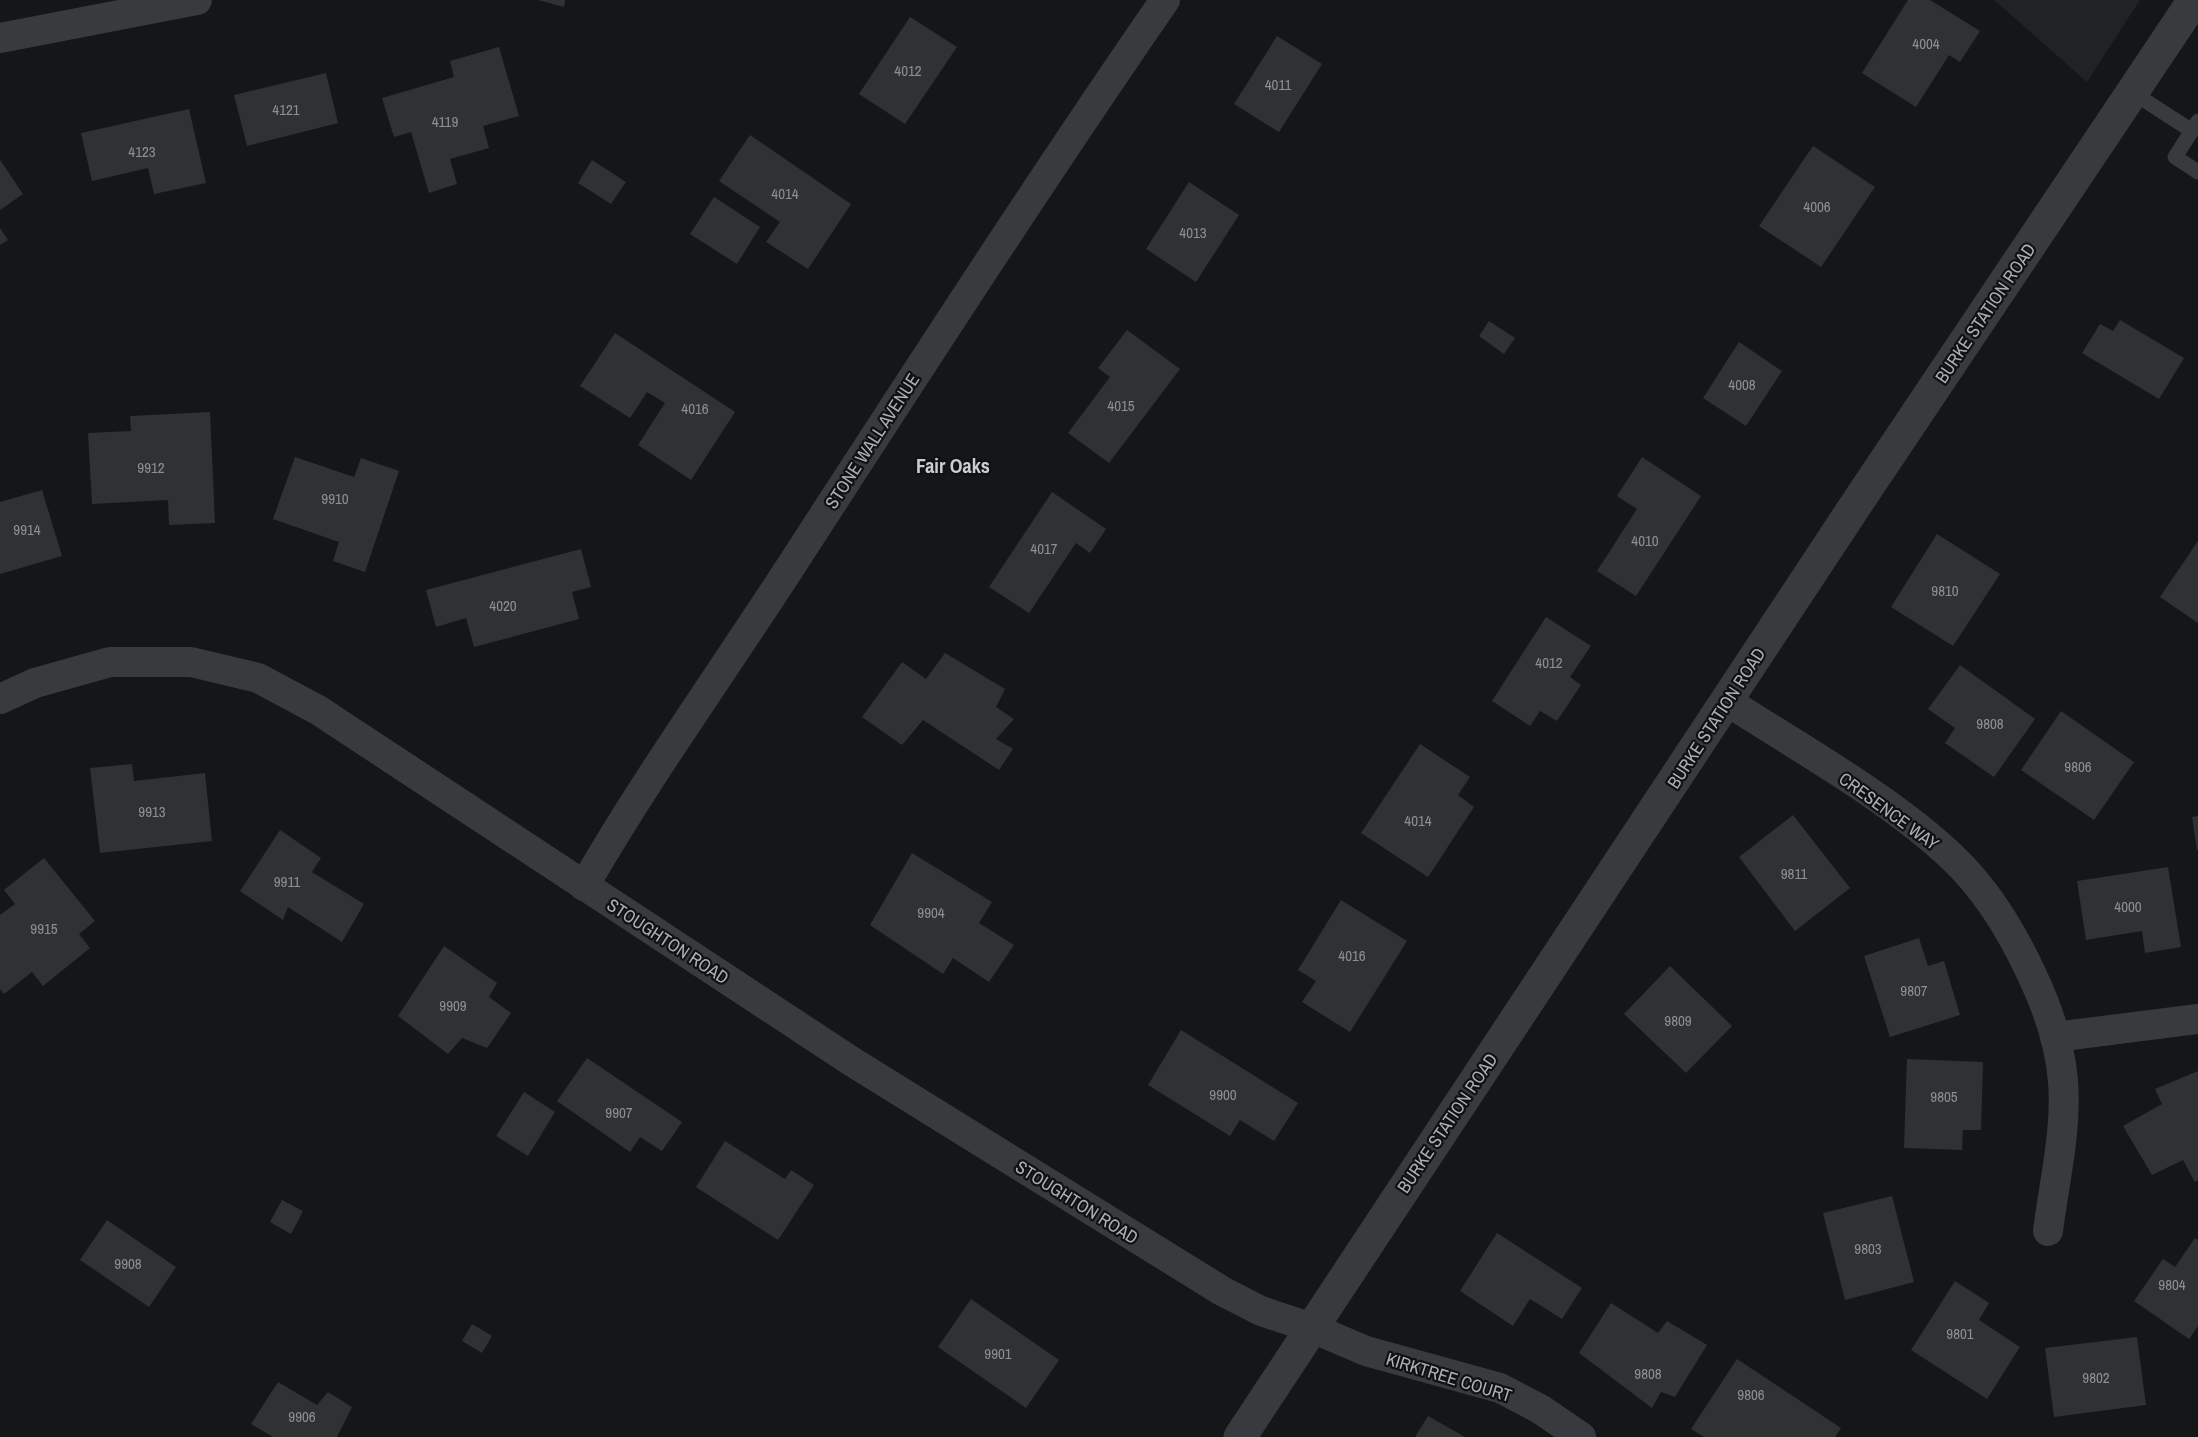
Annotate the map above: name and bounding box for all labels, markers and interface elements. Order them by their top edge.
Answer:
house number: 4004 [1912,33,1940,54]
house number: 4012 [894,60,922,81]
house number: 4011 [1265,74,1291,95]
house number: 4121 [272,99,300,120]
house number: 4119 [432,111,458,132]
house number: 4123 [128,141,156,162]
house number: 4014 [771,183,799,204]
house number: 4006 [1803,196,1831,217]
house number: 4013 [1179,222,1207,243]
street label: BURKE STATION ROAD [1929,238,2041,388]
street label: STONE WALL AVENUE [819,368,925,514]
house number: 4008 [1728,374,1756,395]
house number: 4015 [1107,395,1135,416]
house number: 4016 [681,398,709,419]
district label: Fair Oaks [916,452,990,479]
house number: 9912 [137,457,165,478]
house number: 9910 [321,488,349,509]
house number: 9914 [13,519,41,540]
house number: 4010 [1631,530,1659,551]
house number: 4017 [1030,538,1058,559]
house number: 9810 [1931,580,1959,601]
house number: 4020 [489,595,517,616]
street label: BURKE STATION ROAD [1661,643,1771,793]
house number: 4012 [1535,652,1563,673]
house number: 9808 [1976,713,2004,734]
house number: 9806 [2064,756,2092,777]
street label: CRESENCE WAY [1834,766,1944,856]
house number: 9913 [138,801,166,822]
house number: 4014 [1404,810,1432,831]
house number: 9811 [1781,863,1807,884]
house number: 9911 [274,871,300,892]
street label: STOUGHTON ROAD [602,892,734,990]
house number: 4000 [2114,896,2142,917]
house number: 9904 [917,902,945,923]
house number: 9915 [30,918,58,939]
house number: 4016 [1338,945,1366,966]
house number: 9807 [1900,980,1928,1001]
house number: 9909 [439,995,467,1016]
house number: 9809 [1664,1010,1692,1031]
street label: BURKE STATION ROAD [1391,1048,1503,1198]
house number: 9900 [1209,1084,1237,1105]
house number: 9805 [1930,1086,1958,1107]
house number: 9907 [605,1102,633,1123]
street label: STOUGHTON ROAD [1011,1154,1143,1250]
house number: 9803 [1854,1238,1882,1259]
house number: 9908 [114,1253,142,1274]
house number: 9804 [2158,1274,2186,1295]
house number: 9801 [1946,1323,1974,1344]
house number: 9901 [984,1343,1012,1364]
street label: KIRKTREE COURT [1383,1346,1515,1408]
house number: 9808 [1634,1363,1662,1384]
house number: 9802 [2082,1367,2110,1388]
house number: 9806 [1737,1384,1765,1405]
house number: 9906 [288,1406,316,1427]

